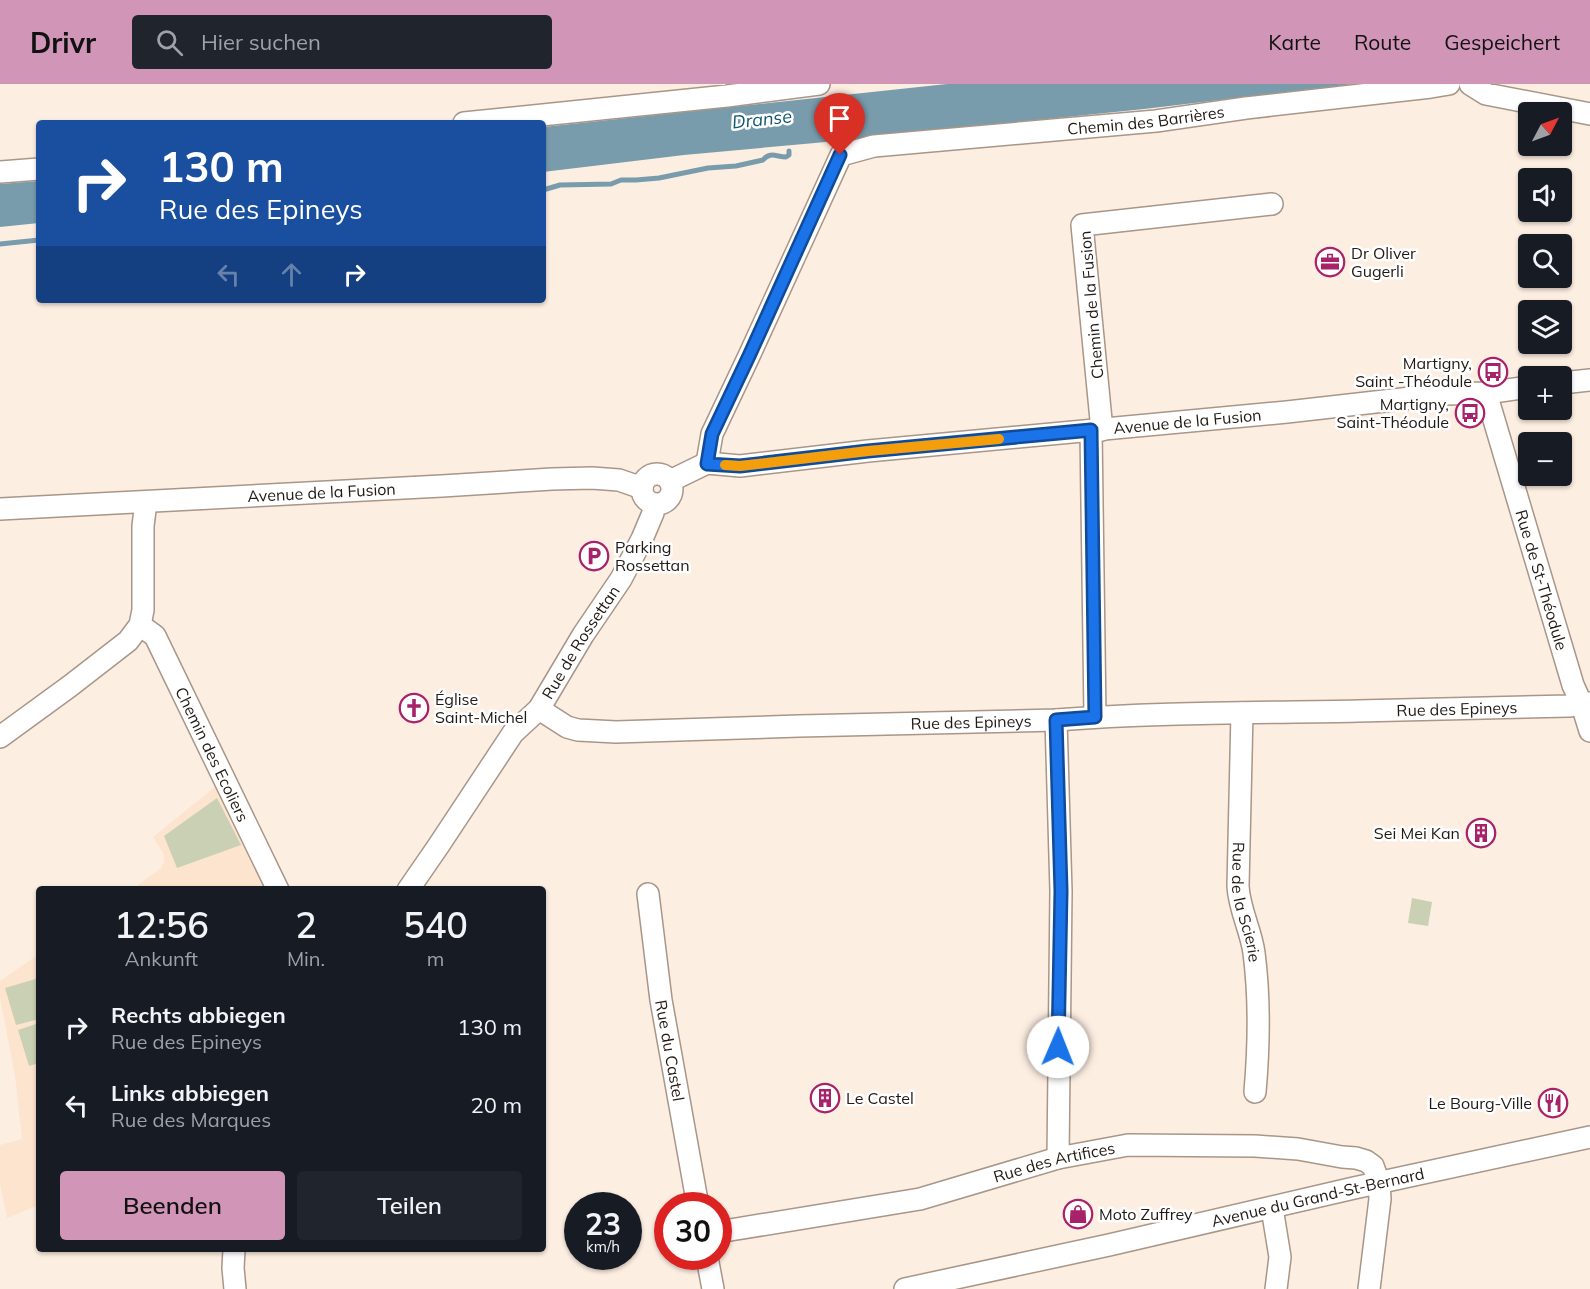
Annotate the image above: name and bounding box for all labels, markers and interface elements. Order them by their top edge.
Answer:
search box [132,15,552,69]
text: Drivr [30,25,96,60]
icon: search [153,26,186,59]
text: Hier suchen [201,28,321,56]
text: Karte [1268,29,1321,55]
text: Route [1354,29,1411,55]
text: Gespeichert [1444,29,1560,55]
pin [814,93,865,155]
street label: Chemin des Barrières [1066,101,1226,139]
icon: arrive [823,102,856,135]
north arrow [1518,102,1572,156]
map controls [1518,102,1572,486]
water label: Dranse [731,104,793,134]
text: 130 m [159,140,284,193]
icon: right [60,144,138,222]
button: sound [1518,168,1572,222]
text: Rue des Epineys [159,192,363,226]
street label: Chemin de la Fusion [1075,230,1107,380]
button: search [1518,234,1572,288]
place label: Dr Oliver Gugerli [1351,243,1416,281]
office icon: Dr Oliver Gugerli [1314,246,1346,278]
icon: left [212,258,245,291]
icon: ahead [275,258,308,291]
icon: right [338,258,371,291]
button: layers [1518,300,1572,354]
place label: Martigny, Saint -Théodule [1355,353,1472,391]
bus stop icon: Martigny, Saint -Théodule [1477,356,1509,388]
button: + [1518,366,1572,420]
place label: Martigny, Saint-Théodule [1336,394,1449,432]
bus stop icon: Martigny, Saint-Théodule [1454,397,1486,429]
street label: Avenue de la Fusion [1113,404,1262,438]
button: − [1518,432,1572,486]
street label: Avenue de la Fusion [247,478,396,506]
street label: Rue de St-Théodule [1511,507,1572,652]
place label: Parking Rossettan [615,537,690,575]
parking icon: Parking Rossettan [578,540,610,572]
street label: Rue de Rossettan [537,582,624,702]
street label: Chemin des Ecoliers [171,684,253,825]
place label: Église Saint-Michel [435,689,527,727]
church icon: Église Saint-Michel [398,692,430,724]
street label: Rue des Epineys [1396,697,1518,720]
street label: Rue des Epineys [910,711,1032,733]
building icon: Sei Mei Kan [1465,817,1497,849]
place label: Sei Mei Kan [1374,823,1460,843]
street label: Rue de la Scierie [1228,842,1265,963]
text: 12:56 [114,902,209,947]
text: 2 [295,902,317,947]
text: 540 [403,902,468,947]
text: Ankunft [125,946,198,971]
text: Min. [287,946,325,971]
text: m [427,946,444,971]
street label: Rue du Castel [651,998,689,1103]
text: Rechts abbiegen [111,1001,286,1029]
icon: right [60,1011,93,1044]
text: 130 m [457,1013,522,1041]
position arrow [1026,1015,1090,1079]
text: Rue des Epineys [111,1029,262,1054]
text: Links abbiegen [111,1079,269,1107]
building icon: Le Castel [809,1082,841,1114]
restaurant icon: Le Bourg-Ville [1537,1087,1569,1119]
place label: Le Castel [846,1088,914,1108]
icon: left [60,1089,93,1122]
text: 20 m [471,1091,522,1119]
place label: Le Bourg-Ville [1428,1093,1532,1113]
text: Rue des Marques [111,1107,271,1132]
street label: Rue des Artifices [991,1138,1117,1187]
street label: Avenue du Grand-St-Bernard [1210,1163,1426,1231]
button: Beenden [60,1171,285,1240]
button: Teilen [297,1171,522,1240]
speed limit sign: 30 [654,1192,732,1270]
shop icon: Moto Zuffrey [1062,1198,1094,1230]
place label: Moto Zuffrey [1099,1204,1193,1224]
text: 23 [585,1205,621,1243]
text: km/h [586,1237,620,1256]

